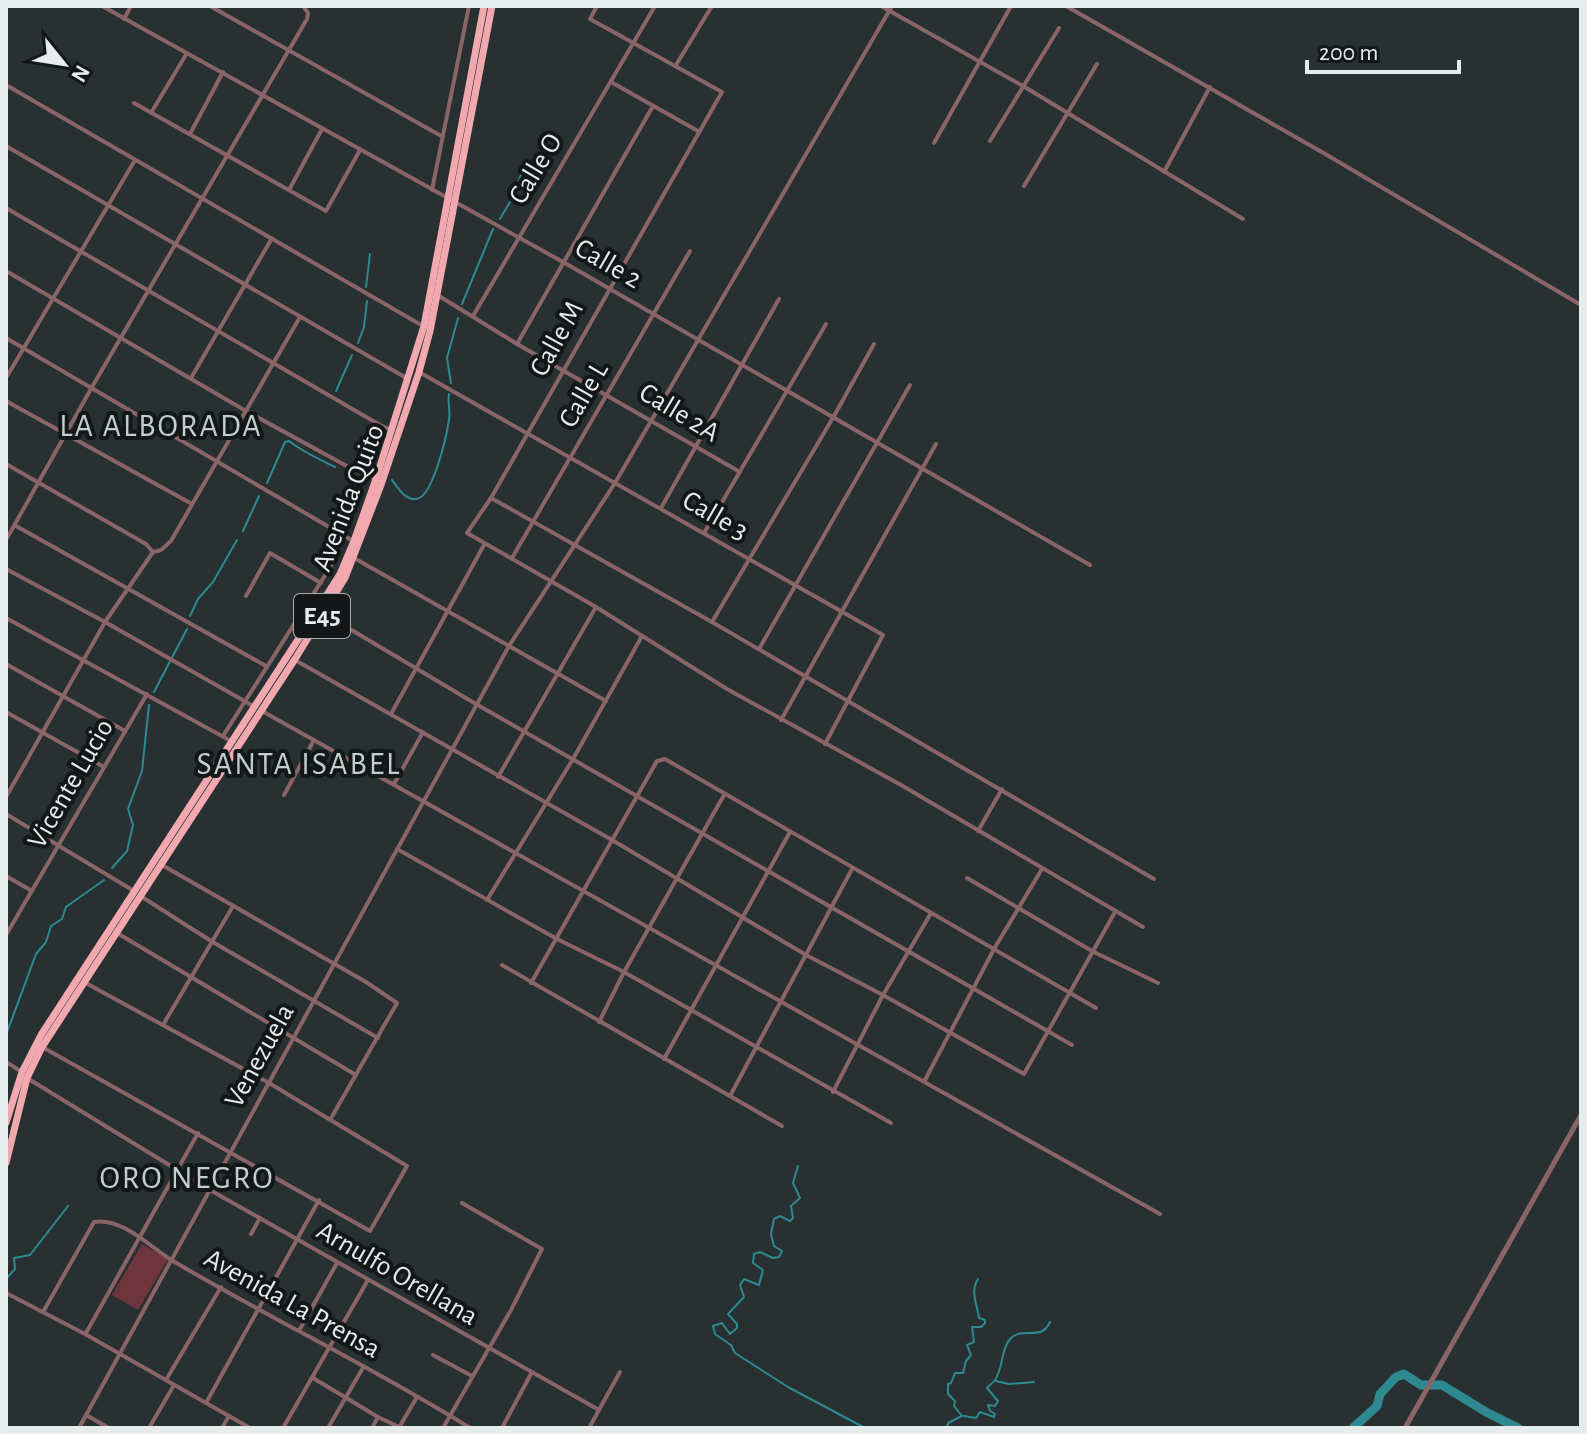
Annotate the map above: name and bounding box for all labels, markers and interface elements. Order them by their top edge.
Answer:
north arrow [24,24,104,104]
scale bar [1307,24,1459,74]
text: 200 m [1319,41,1378,65]
text: N [67,61,94,86]
street label: Calle O [504,129,568,209]
street label: Calle 2 [570,234,646,294]
street label: Calle M [525,297,589,381]
street label: Calle L [554,357,614,433]
street label: Calle 2A [634,378,724,448]
district label: LA ALBORADA [59,410,263,442]
street label: Avenida Quito [308,421,390,575]
street label: Calle 3 [678,486,752,546]
road number: E45 [294,594,350,638]
street label: Vicente Lucio [23,715,119,853]
district label: SANTA ISABEL [197,748,401,780]
street label: Venezuela [220,1000,300,1112]
district label: ORO NEGRO [99,1162,275,1194]
street label: Arnulfo Orellana [312,1217,482,1331]
street label: Avenida La Prensa [199,1244,385,1364]

